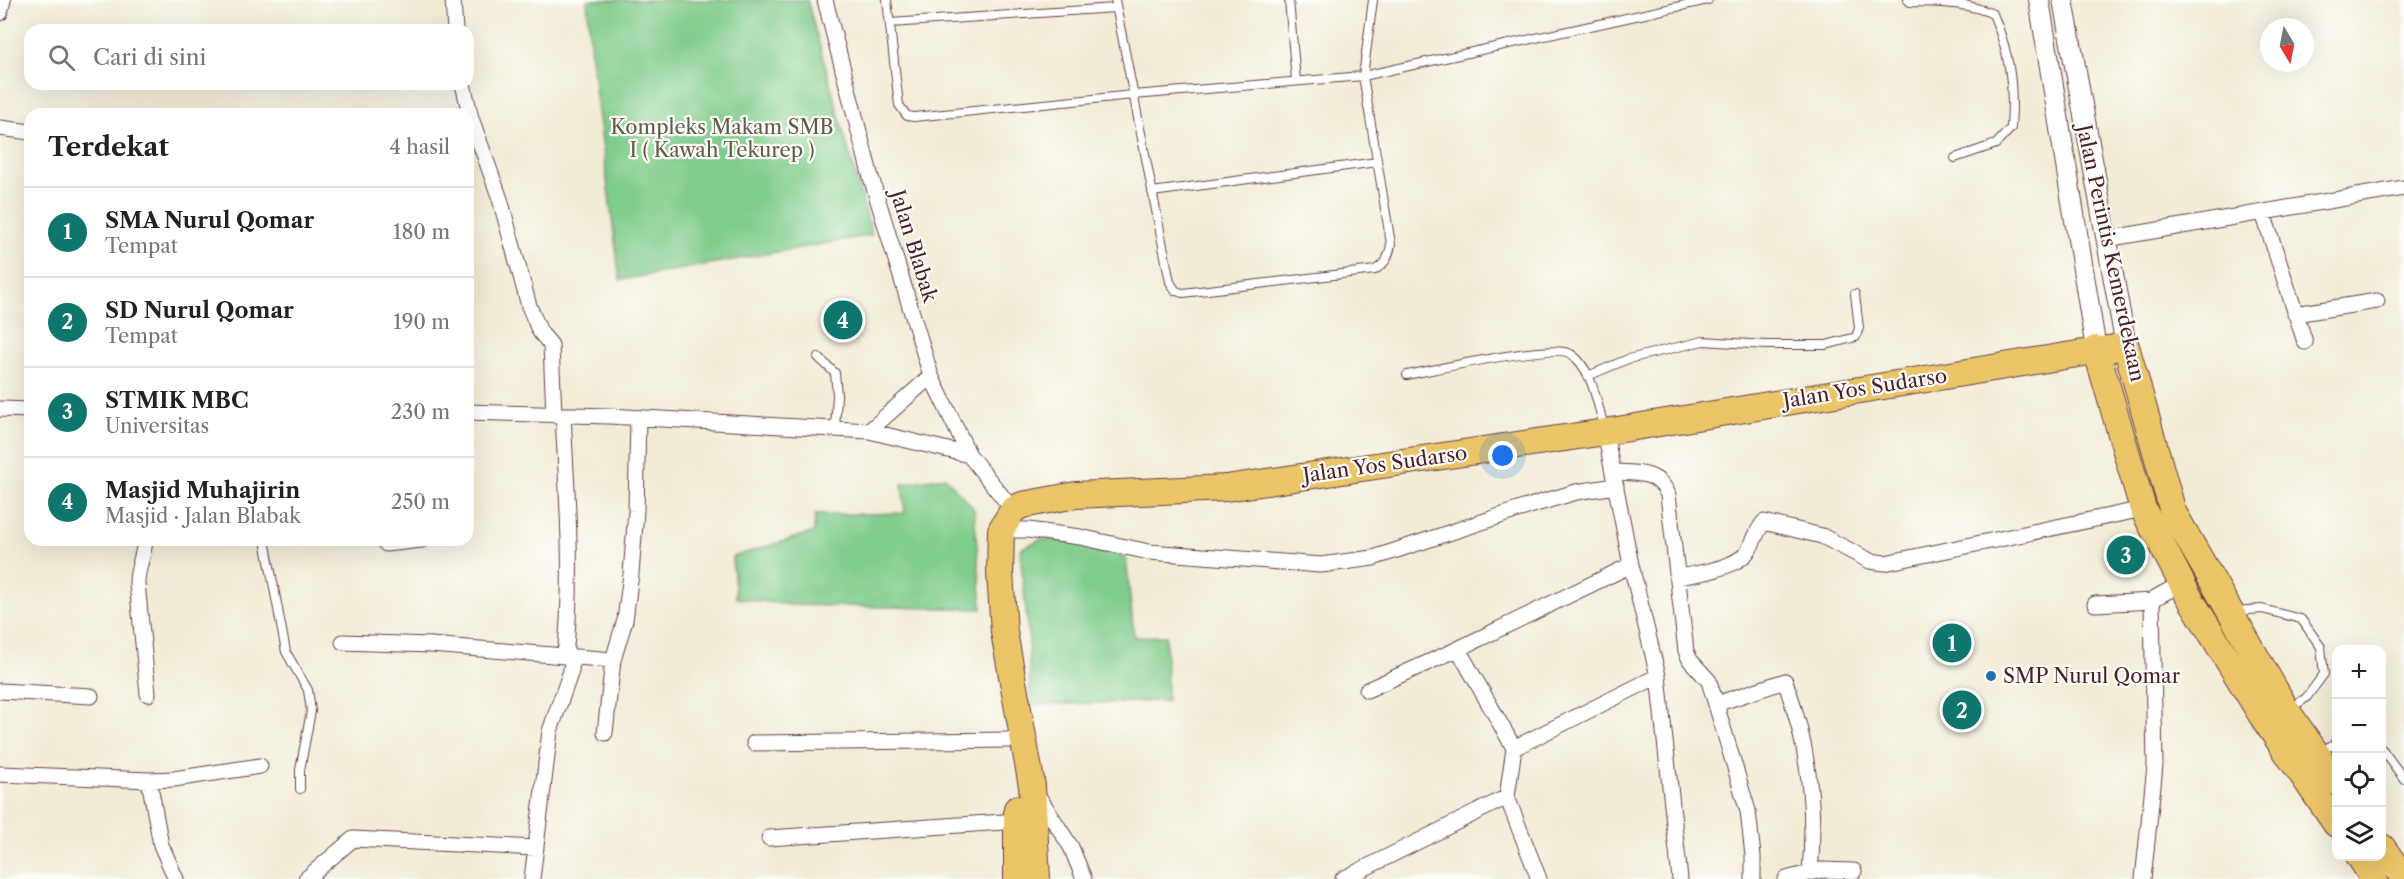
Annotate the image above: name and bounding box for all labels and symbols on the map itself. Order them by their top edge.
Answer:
north arrow [2260,18,2314,72]
park label: Kompleks Makam SMB I ( Kawah Tekurep ) [610,115,834,162]
street label: Jalan Perintis Kemerdekaan [2071,119,2150,384]
street label: Jalan Blabak [885,184,943,306]
pin: 4 [824,298,862,342]
street label: Jalan Yos Sudarso [1778,363,1949,413]
street label: Jalan Yos Sudarso [1298,441,1469,488]
your location [1488,441,1517,470]
pin: 3 [2106,532,2146,578]
pin: 1 [1932,620,1972,666]
place label: SMP Nurul Qomar [2003,664,2181,688]
marker: SMP Nurul Qomar [1984,669,1998,683]
pin: 2 [1942,688,1982,732]

